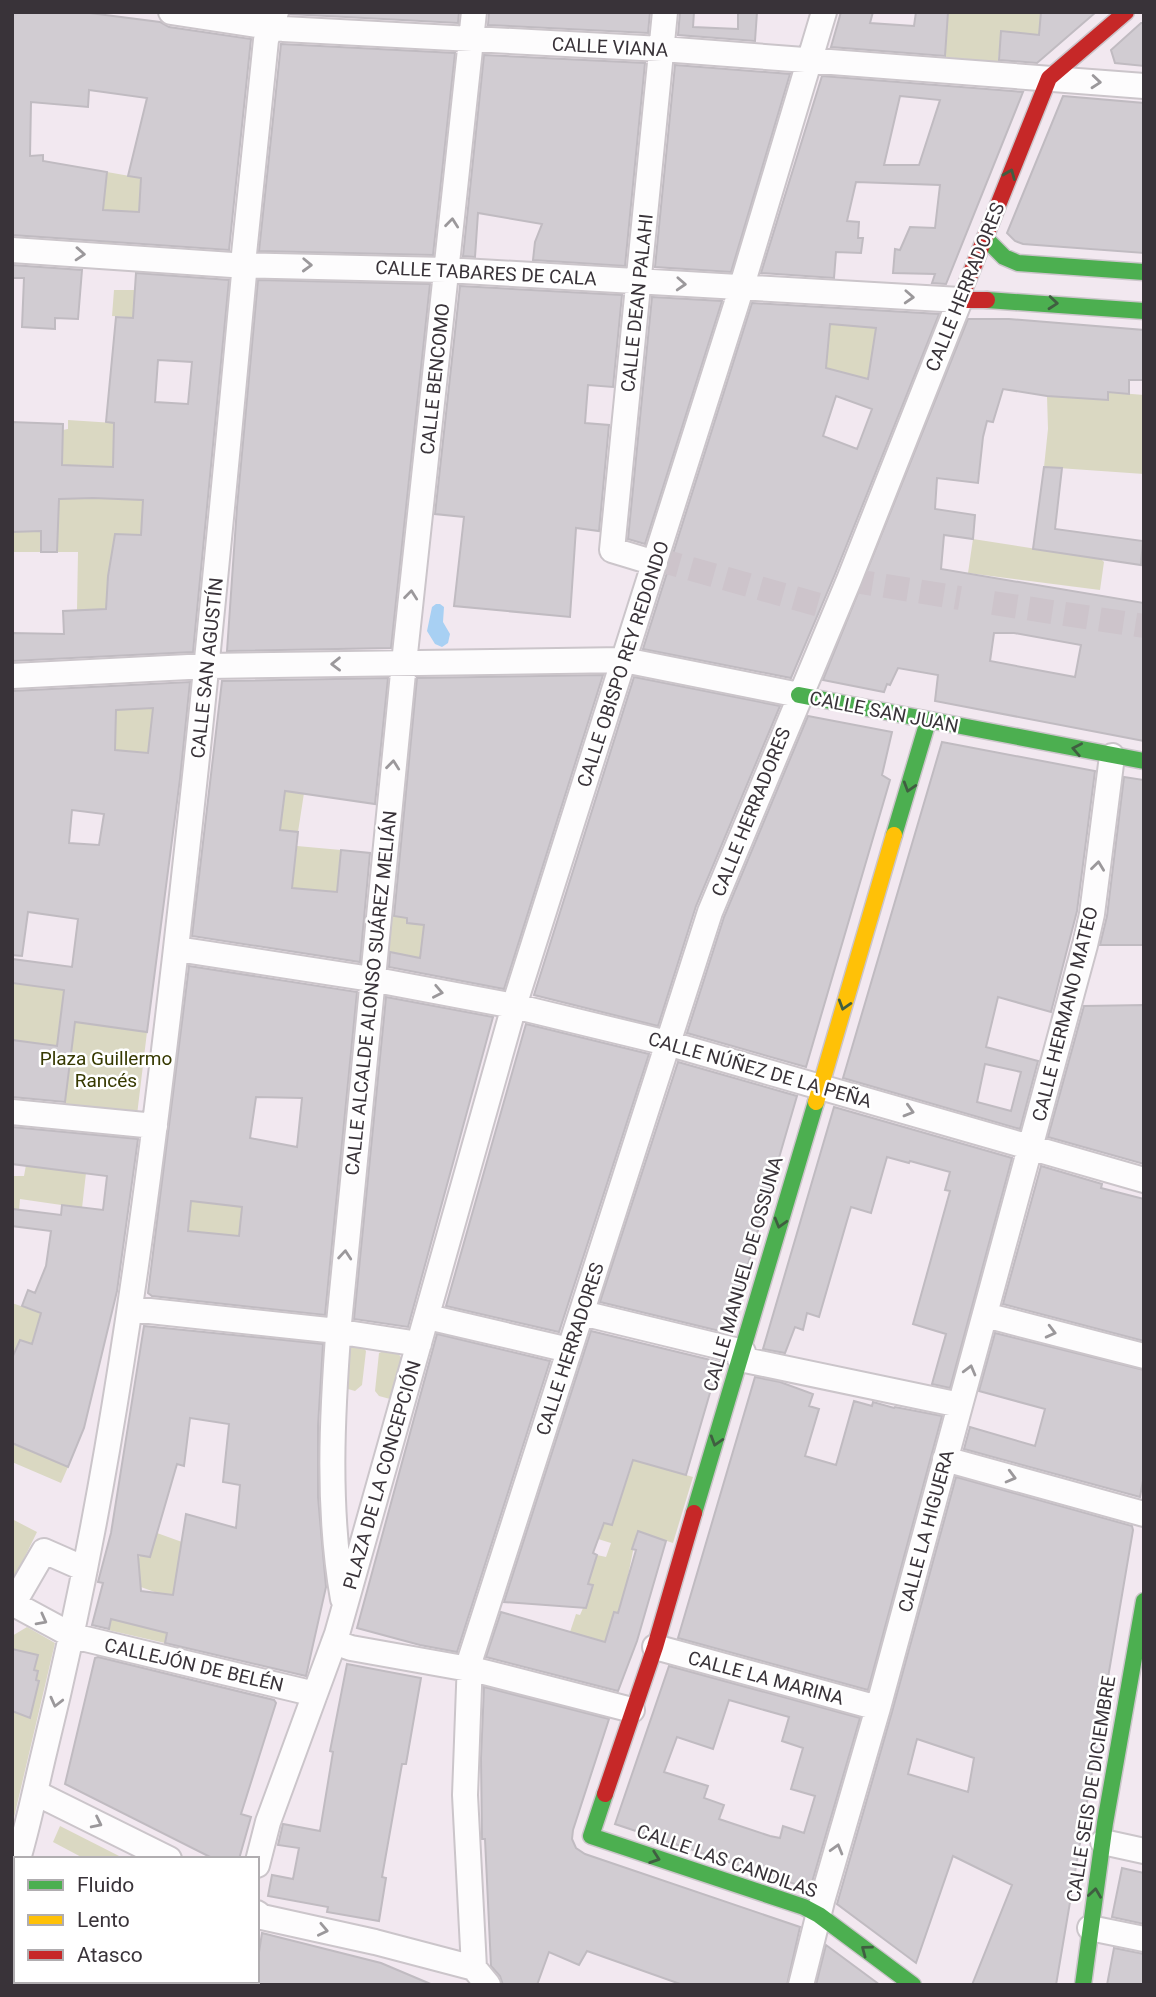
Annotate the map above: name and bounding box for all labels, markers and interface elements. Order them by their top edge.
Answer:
street label: CALLE VIANA [551,32,669,62]
one-way arrow [1091,74,1102,89]
one-way arrow [1002,169,1016,182]
street label: CALLE HERRADORES [921,199,1009,375]
street label: CALLE DEAN PALAHI [616,213,658,393]
one-way arrow [444,217,459,229]
one-way arrow [75,247,86,262]
street label: CALLE TABARES DE CALA [375,256,598,290]
one-way arrow [302,258,313,273]
one-way arrow [676,276,687,291]
one-way arrow [903,289,914,304]
one-way arrow [1047,295,1058,310]
street label: CALLE BENCOMO [416,302,454,456]
street label: CALLE OBISPO REY REDONDO [572,538,674,790]
street label: CALLE SAN AGUSTÍN [186,577,228,759]
one-way arrow [404,589,419,601]
one-way arrow [330,656,340,672]
street label: CALLE SAN JUAN [808,686,960,738]
street label: CALLE HERRADORES [707,724,795,900]
one-way arrow [1071,743,1083,758]
one-way arrow [386,759,401,771]
one-way arrow [902,780,917,792]
street label: CALLE ALCALDE ALONSO SUÁREZ MELIÁN [340,809,402,1177]
one-way arrow [1091,860,1106,872]
street label: CALLE HERMANO MATEO [1027,904,1103,1124]
one-way arrow [432,983,444,998]
one-way arrow [837,998,852,1010]
street label: CALLE NÚÑEZ DE LA PEÑA [646,1027,875,1113]
park label: Plaza Guillermo Rancés [40,1047,172,1092]
one-way arrow [902,1103,914,1118]
street label: CALLE MANUEL DE OSSUNA [698,1153,788,1394]
one-way arrow [774,1217,788,1229]
one-way arrow [338,1249,353,1261]
street label: CALLE HERRADORES [531,1260,609,1438]
one-way arrow [1045,1324,1057,1338]
street label: PLAZA DE LA CONCEPCIÓN [338,1358,426,1592]
one-way arrow [961,1364,976,1376]
one-way arrow [709,1435,724,1447]
street label: CALLE LA HIGUERA [893,1447,959,1615]
one-way arrow [1005,1469,1017,1483]
one-way arrow [35,1612,48,1625]
street label: CALLEJÓN DE BELÉN [102,1633,286,1697]
street label: CALLE LA MARINA [686,1646,847,1710]
street label: CALLE SEIS DE DICIEMBRE [1062,1674,1120,1904]
one-way arrow [50,1696,64,1708]
one-way arrow [90,1815,102,1829]
street label: CALLE LAS CANDILAS [634,1819,820,1903]
one-way arrow [829,1843,843,1855]
one-way arrow [649,1849,661,1864]
legend [14,1857,259,1983]
text: Fluido [77,1873,134,1897]
one-way arrow [1088,1887,1103,1899]
text: Lento [77,1908,130,1932]
one-way arrow [317,1922,329,1937]
text: Atasco [77,1943,143,1967]
one-way arrow [861,1945,874,1958]

